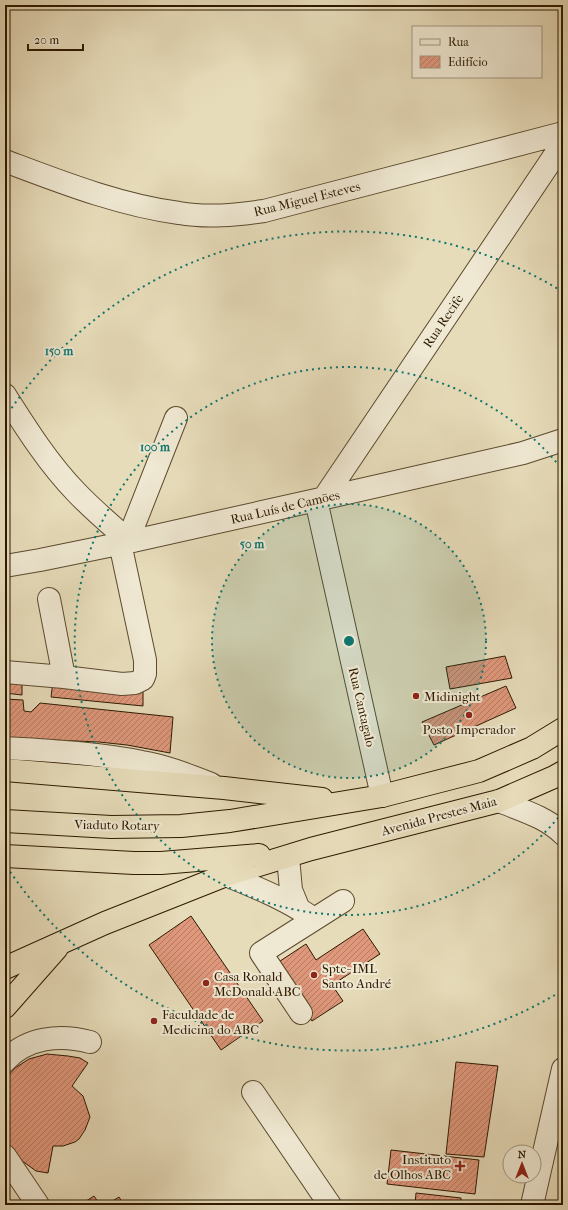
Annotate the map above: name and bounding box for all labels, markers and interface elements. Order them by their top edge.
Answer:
scale bar [28,26,83,52]
legend [412,26,542,78]
text: 20 m [34,33,59,47]
text: Rua [448,35,469,49]
text: Edifício [448,55,488,69]
street label: Rua Miguel Esteves [252,178,362,220]
street label: Rua Recife [420,291,467,351]
text: 150 m [45,344,74,358]
text: 100 m [140,440,171,454]
street label: Rua Luís de Camões [229,487,341,527]
text: 50 m [240,537,265,551]
centre of rings [342,634,356,648]
street label: Rua Cantagalo [346,666,379,749]
place label: Midinight [424,689,481,704]
marker: Midinight [411,691,421,701]
marker: Posto Imperador [464,710,474,720]
place label: Posto Imperador [423,722,516,737]
street label: Avenida Prestes Maia [379,793,499,839]
street label: Viaduto Rotary [73,817,161,833]
place label: Sptc- IML Santo André [322,961,392,991]
place label: Casa Ronald McDonald ABC [214,969,301,999]
marker: Sptc- IML Santo André [309,970,319,980]
marker: Casa Ronald McDonald ABC [201,978,211,988]
place label: Faculdade de Medicina do ABC [162,1007,259,1037]
marker: Faculdade de Medicina do ABC [149,1016,159,1026]
north arrow [502,1144,542,1184]
text: N [518,1148,527,1161]
place label: Instituto de Olhos ABC [374,1152,451,1182]
marker: Instituto de Olhos ABC [454,1160,466,1172]

